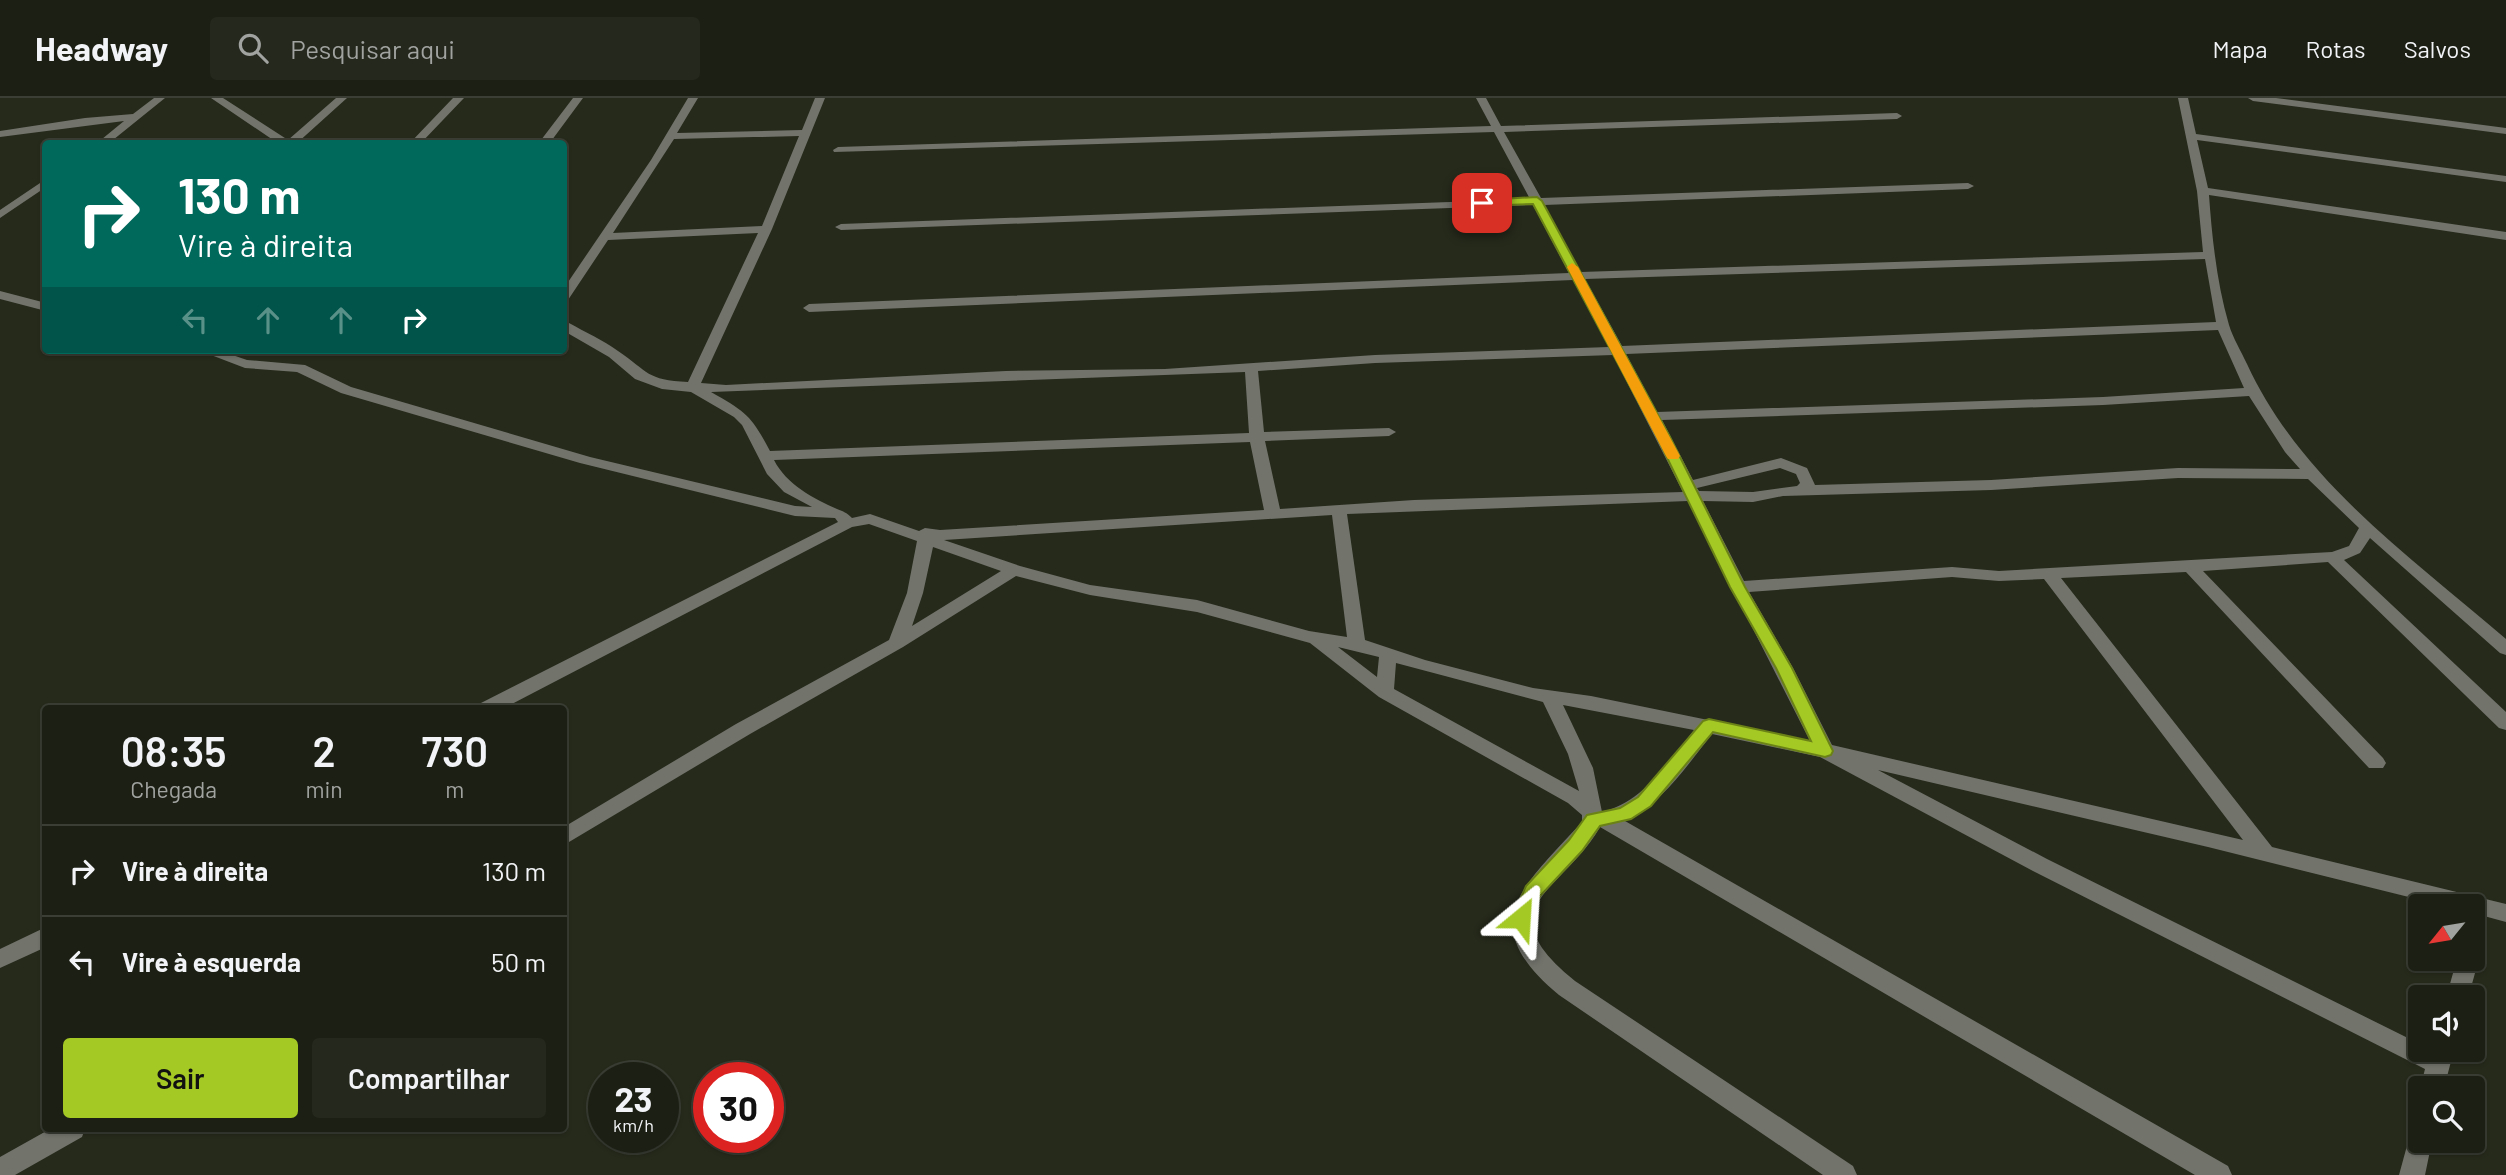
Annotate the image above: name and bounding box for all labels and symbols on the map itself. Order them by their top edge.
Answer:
pin [1452,173,1512,233]
position arrow [1484,881,1558,955]
north arrow [2408,894,2485,971]
speed limit sign: 30 [693,1062,784,1153]

